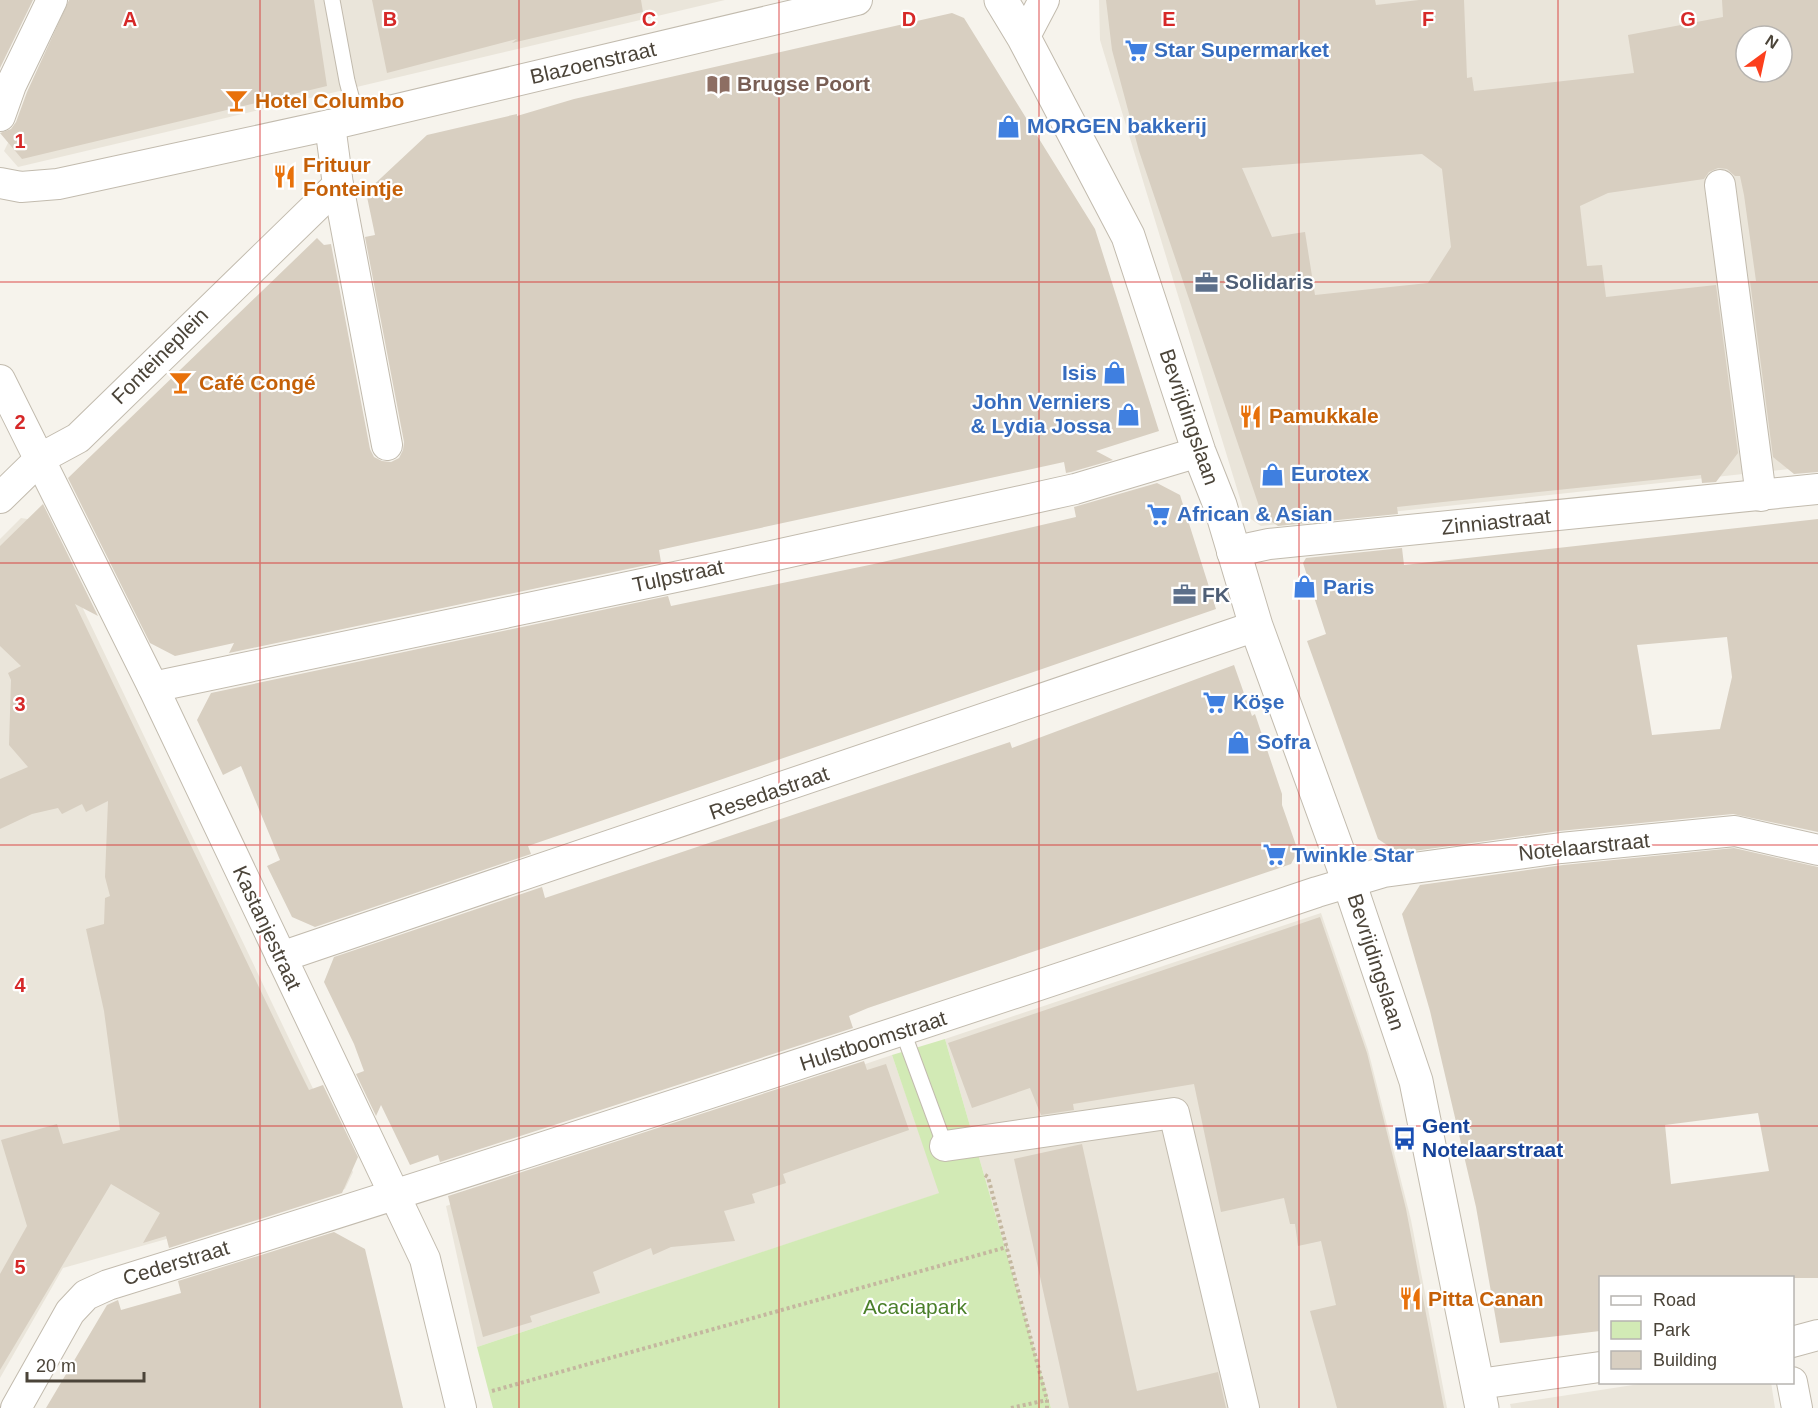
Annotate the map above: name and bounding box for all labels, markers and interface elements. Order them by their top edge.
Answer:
text: A [123,8,137,30]
text: B [383,8,397,30]
text: C [642,8,656,30]
text: D [902,8,916,30]
text: E [1162,8,1176,30]
text: F [1422,8,1434,30]
text: G [1680,8,1696,30]
north arrow [1734,24,1794,84]
text: N [1762,32,1781,52]
street label: Blazoenstraat [528,37,658,88]
supermarket icon: Star Supermarket [1123,37,1149,63]
place label: Star Supermarket [1154,38,1329,61]
library icon: Brugse Poort [706,71,732,97]
place label: Brugse Poort [737,72,870,95]
bar icon: Hotel Columbo [224,88,250,114]
place label: Hotel Columbo [255,89,404,112]
shop icon: MORGEN bakkerij [996,113,1022,139]
place label: MORGEN bakkerij [1027,114,1207,137]
text: 1 [14,130,26,152]
place label: Frituur Fonteintje [303,153,403,200]
restaurant icon: Frituur Fonteintje [272,164,298,190]
office icon: Solidaris [1194,269,1220,295]
place label: Solidaris [1225,270,1314,293]
street label: Fonteineplein [107,303,212,408]
street label: Bevrijdingslaan [1155,346,1224,488]
shop icon: Isis [1102,360,1128,386]
place label: Isis [1062,361,1097,384]
bar icon: Café Congé [168,370,194,396]
place label: Café Congé [199,371,316,394]
place label: John Verniers & Lydia Jossa [971,390,1111,437]
shop icon: John Verniers & Lydia Jossa [1116,401,1142,427]
restaurant icon: Pamukkale [1238,403,1264,429]
place label: Pamukkale [1269,404,1379,427]
text: 2 [14,411,26,433]
shop icon: Eurotex [1260,461,1286,487]
place label: Eurotex [1291,462,1370,485]
supermarket icon: African & Asian [1146,501,1172,527]
place label: African & Asian [1177,502,1333,525]
street label: Zinniastraat [1440,504,1552,539]
street label: Tulpstraat [630,555,726,596]
shop icon: Paris [1292,574,1318,600]
place label: Paris [1323,575,1374,598]
office icon: FK [1171,582,1197,608]
place label: FK [1202,583,1230,606]
supermarket icon: Köşe [1202,689,1228,715]
place label: Köşe [1233,690,1284,713]
text: 3 [14,693,26,715]
shop icon: Sofra [1226,729,1252,755]
place label: Sofra [1257,730,1311,753]
street label: Resedastraat [706,761,832,824]
street label: Notelaarstraat [1517,828,1651,865]
supermarket icon: Twinkle Star [1261,842,1287,868]
place label: Twinkle Star [1292,843,1414,866]
street label: Kastanjestraat [229,862,306,994]
street label: Bevrijdingslaan [1344,891,1409,1033]
text: 4 [14,974,26,996]
street label: Hulstboomstraat [797,1006,949,1075]
place label: Gent Notelaarstraat [1422,1114,1563,1161]
bus stop icon: Gent Notelaarstraat [1391,1125,1417,1151]
street label: Cederstraat [120,1235,232,1290]
text: 5 [14,1256,26,1278]
legend [1599,1276,1794,1384]
restaurant icon: Pitta Canan [1397,1286,1423,1312]
place label: Pitta Canan [1428,1287,1544,1310]
text: Road [1653,1290,1696,1310]
park label: Acaciapark [863,1295,967,1318]
text: Park [1653,1320,1691,1340]
scale bar [27,1345,144,1383]
text: Building [1653,1350,1717,1370]
text: 20 m [36,1356,76,1376]

